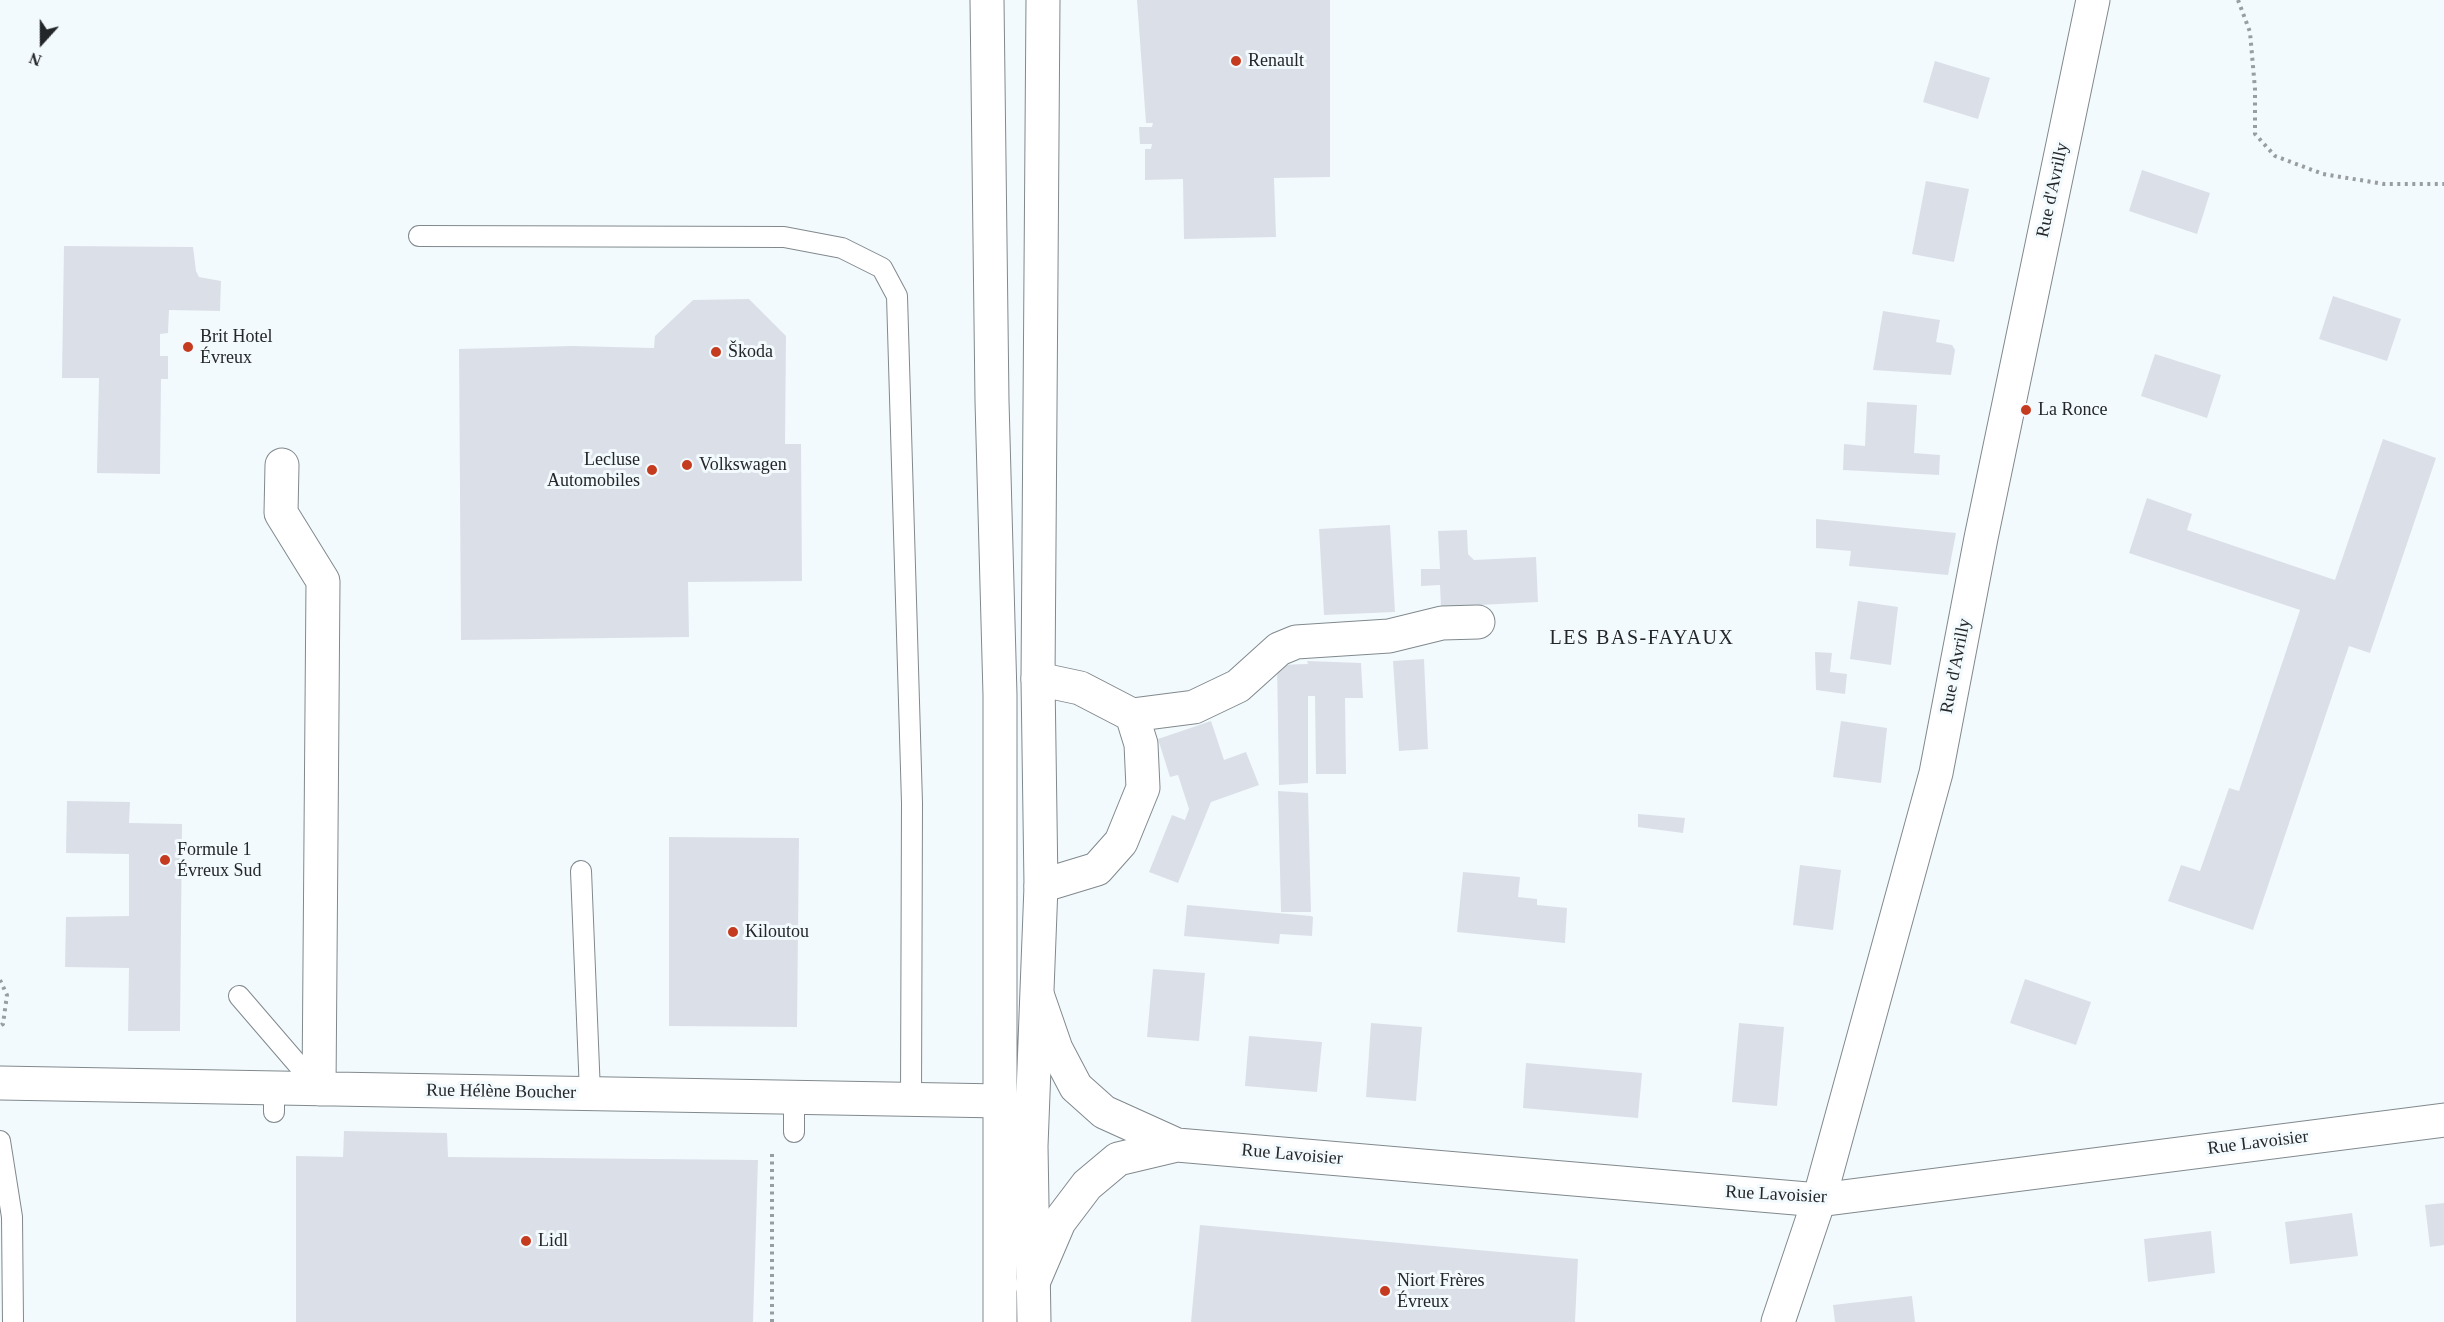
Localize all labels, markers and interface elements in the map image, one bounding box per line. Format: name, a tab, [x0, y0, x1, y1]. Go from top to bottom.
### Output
north arrow	[12, 12, 72, 72]
text: N	[27, 49, 44, 69]
place label: Renault	[1248, 50, 1304, 72]
marker: Renault	[1229, 54, 1243, 68]
street label: Rue d'Avrilly	[2032, 141, 2074, 239]
place label: Brit Hotel Évreux	[200, 326, 272, 368]
marker: Brit Hotel Évreux	[181, 340, 195, 354]
place label: Škoda	[728, 341, 773, 363]
marker: Škoda	[709, 345, 723, 359]
place label: La Ronce	[2038, 399, 2107, 421]
marker: La Ronce	[2019, 403, 2033, 417]
place label: Lecluse Automobiles	[547, 449, 640, 492]
place label: Volkswagen	[699, 454, 787, 476]
marker: Volkswagen	[680, 458, 694, 472]
marker: Lecluse Automobiles	[645, 463, 659, 477]
street label: Rue d'Avrilly	[1936, 617, 1976, 715]
district label: LES BAS-FAYAUX	[1550, 627, 1734, 651]
place label: Formule 1 Évreux Sud	[177, 839, 261, 882]
marker: Formule 1 Évreux Sud	[158, 853, 172, 867]
place label: Kiloutou	[745, 921, 809, 943]
marker: Kiloutou	[726, 925, 740, 939]
street label: Rue Hélène Boucher	[426, 1080, 576, 1104]
street label: Rue Lavoisier	[2206, 1126, 2310, 1160]
street label: Rue Lavoisier	[1241, 1140, 1343, 1170]
street label: Rue Lavoisier	[1725, 1182, 1827, 1208]
place label: Lidl	[538, 1230, 568, 1252]
marker: Lidl	[519, 1234, 533, 1248]
place label: Niort Frères Évreux	[1397, 1270, 1484, 1312]
marker: Niort Frères Évreux	[1378, 1284, 1392, 1298]

